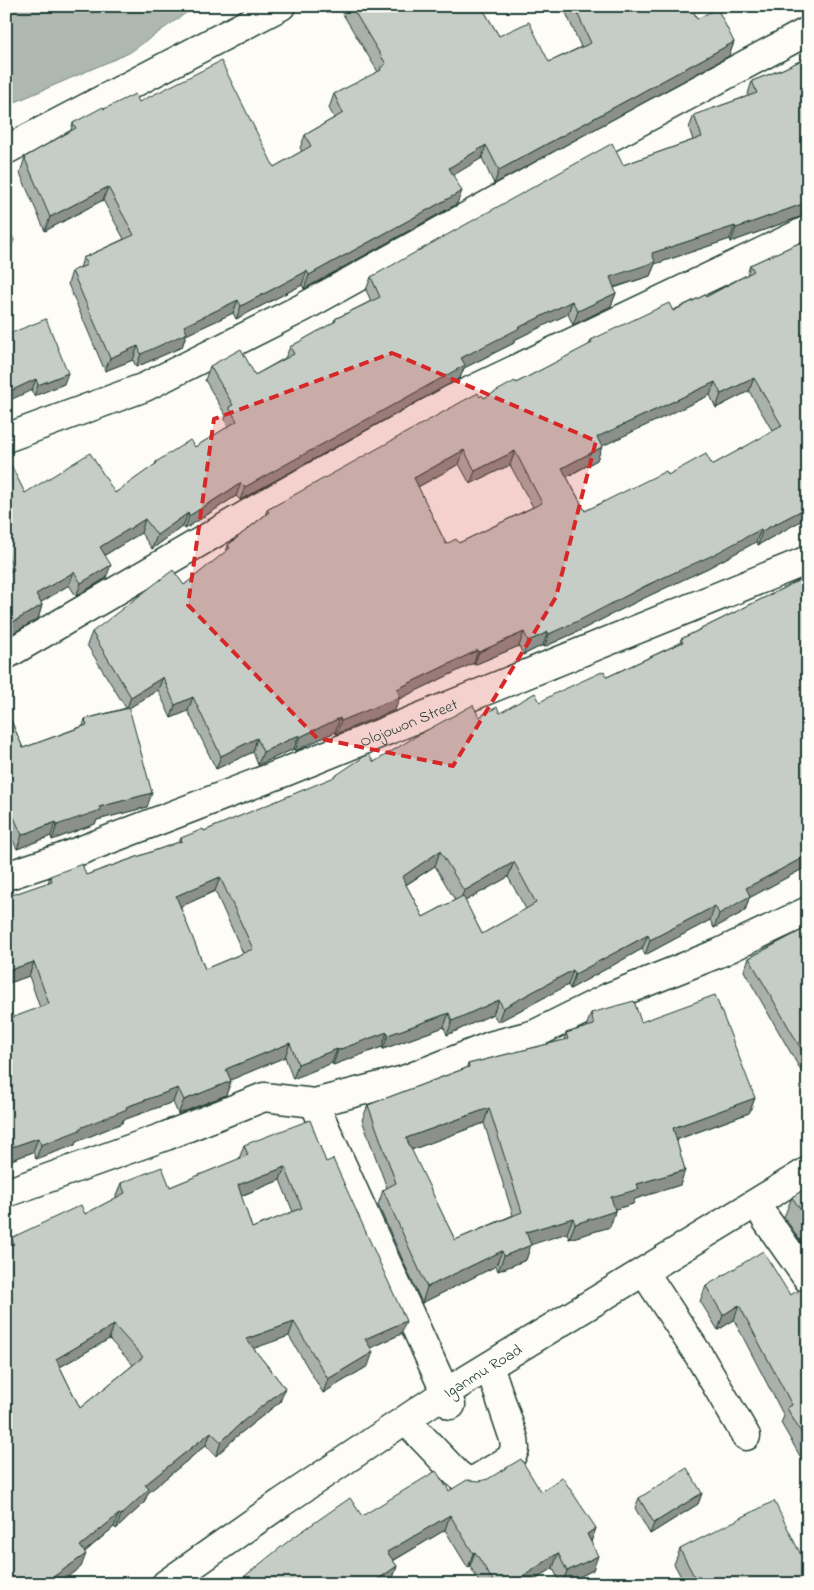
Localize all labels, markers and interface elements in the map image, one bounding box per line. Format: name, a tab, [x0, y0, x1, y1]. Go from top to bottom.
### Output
street label: Olojowon Street	[357, 693, 462, 754]
street label: Iganmu Road	[440, 1339, 527, 1405]

